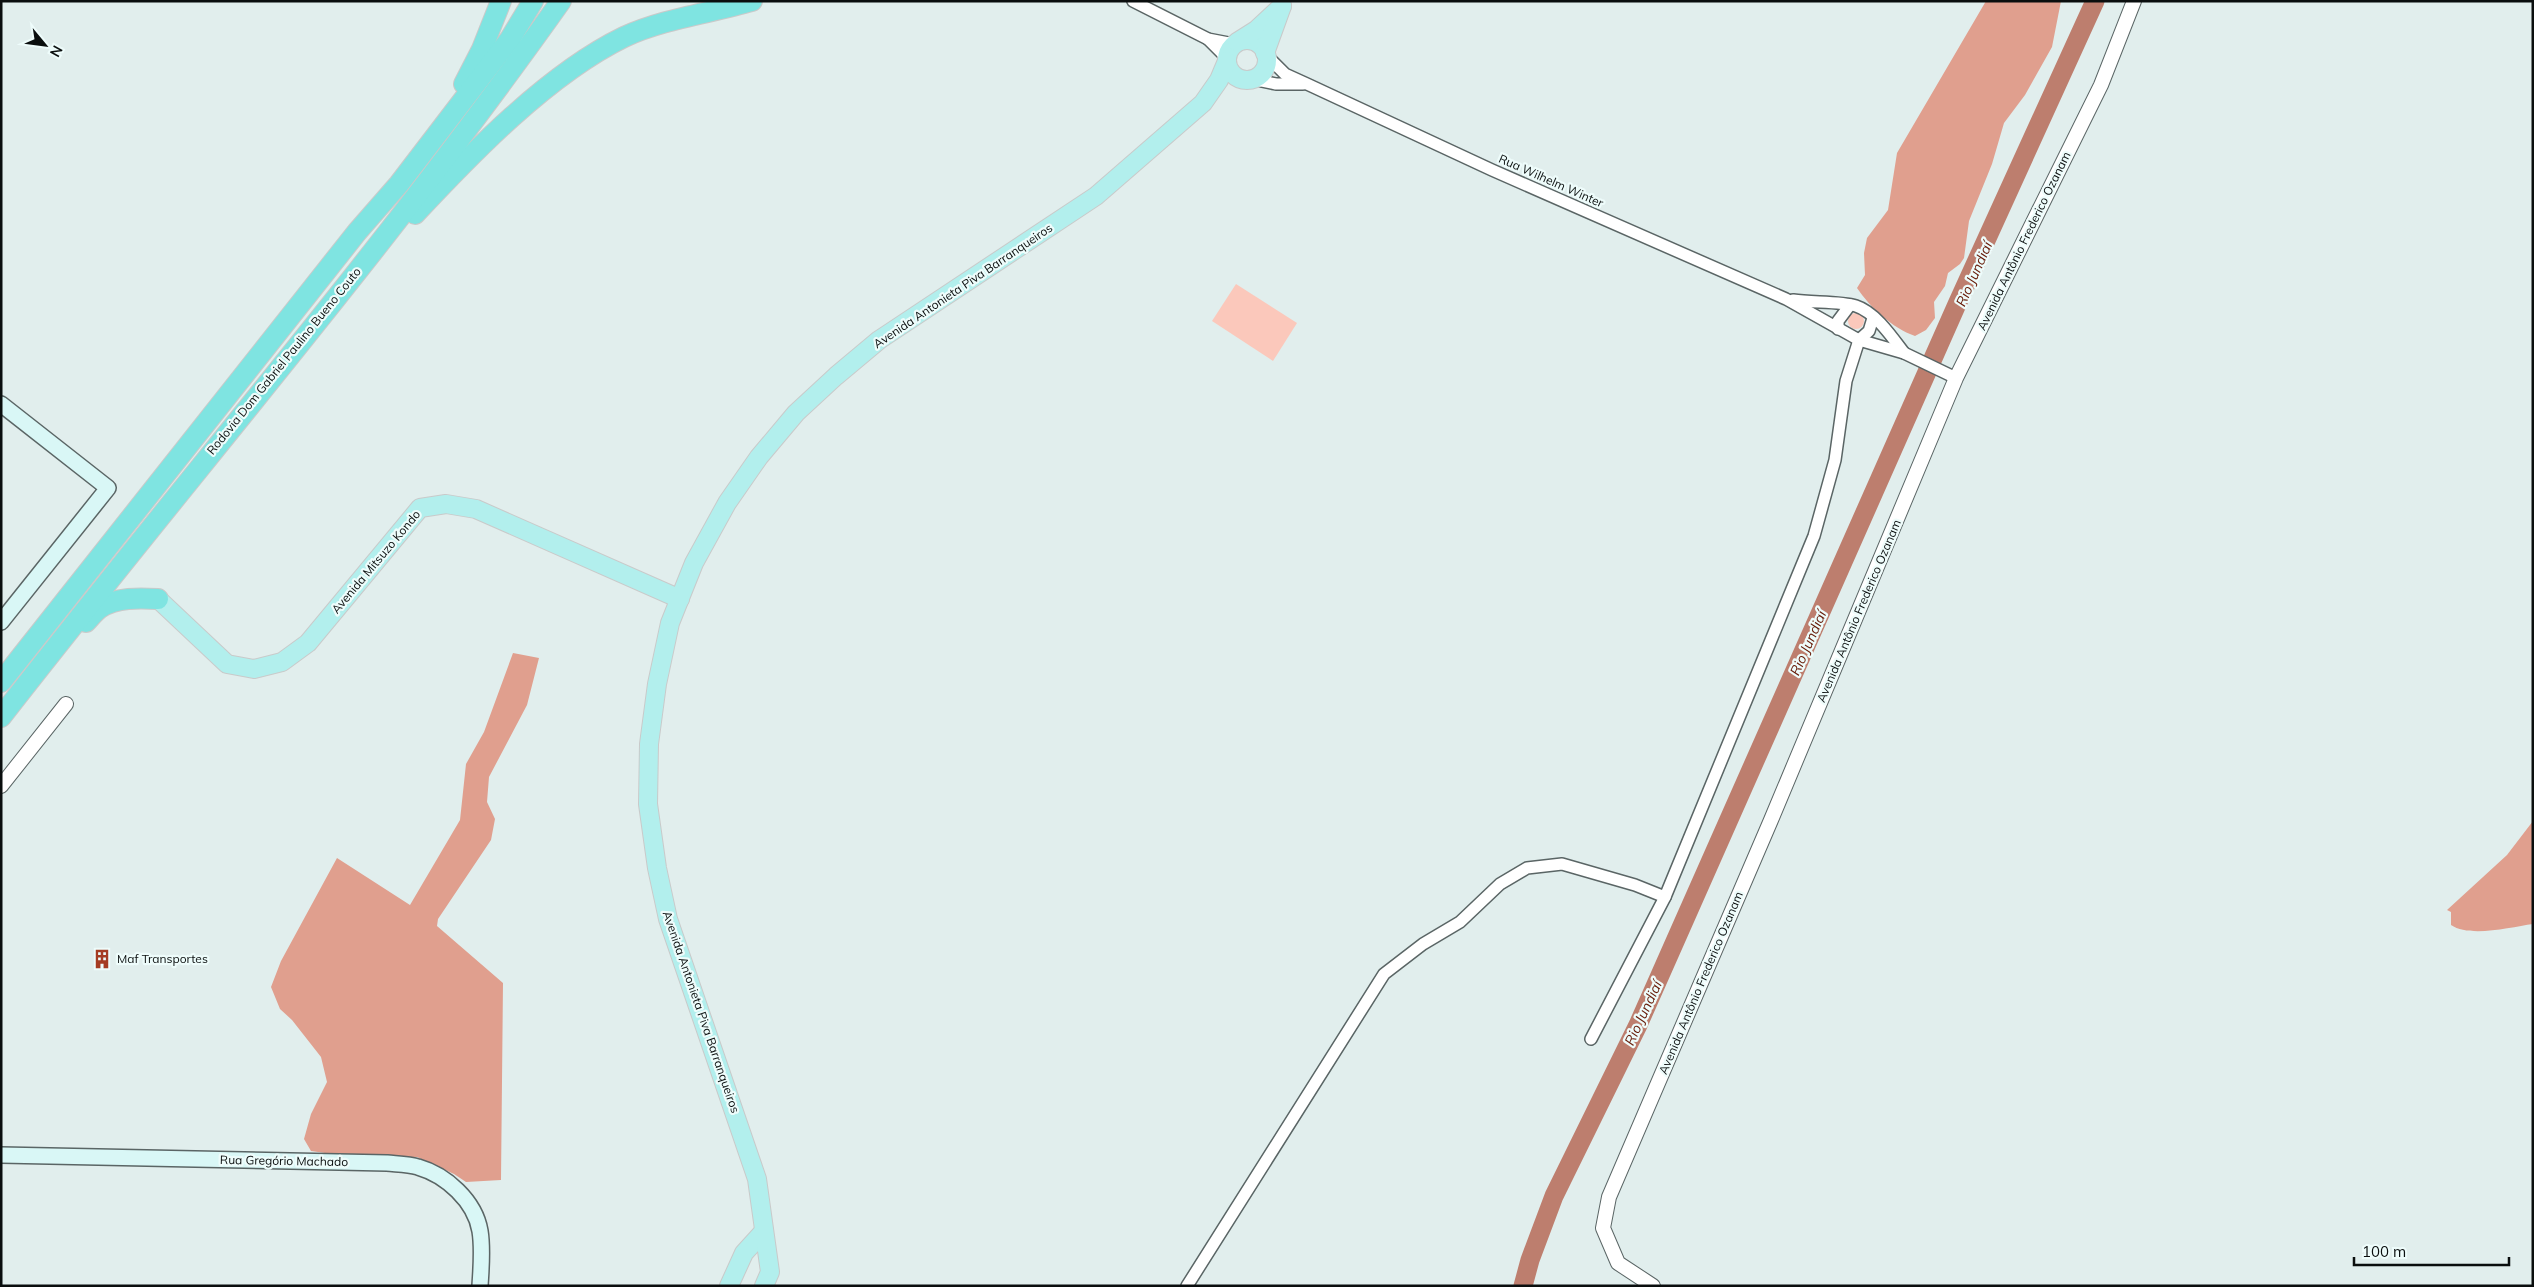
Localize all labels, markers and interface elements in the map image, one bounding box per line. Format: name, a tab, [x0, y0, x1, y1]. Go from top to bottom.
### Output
north arrow	[20, 20, 70, 70]
text: N	[46, 42, 67, 60]
street label: Avenida Antônio Frederico Ozanam	[1974, 149, 2073, 333]
street label: Rua Wilhelm Winter	[1497, 151, 1606, 211]
street label: Avenida Antonieta Piva Barranqueiros	[870, 220, 1055, 351]
water label: Rio Jundiaí	[1952, 236, 1997, 309]
street label: Rodovia Dom Gabriel Paulino Bueno Couto	[203, 264, 364, 457]
street label: Avenida Mitsuzo Kondo	[328, 507, 423, 616]
street label: Avenida Antônio Frederico Ozanam	[1813, 517, 1904, 704]
water label: Rio Jundiaí	[1786, 605, 1831, 678]
street label: Avenida Antônio Frederico Ozanam	[1655, 889, 1746, 1076]
street label: Avenida Antonieta Piva Barranqueiros	[660, 909, 743, 1115]
building icon: Maf Transportes	[91, 948, 113, 970]
place label: Maf Transportes	[117, 951, 208, 966]
water label: Rio Jundiaí	[1620, 976, 1667, 1048]
street label: Rua Gregório Machado	[220, 1152, 348, 1169]
scale bar	[2354, 1234, 2509, 1266]
text: 100 m	[2362, 1242, 2406, 1261]

